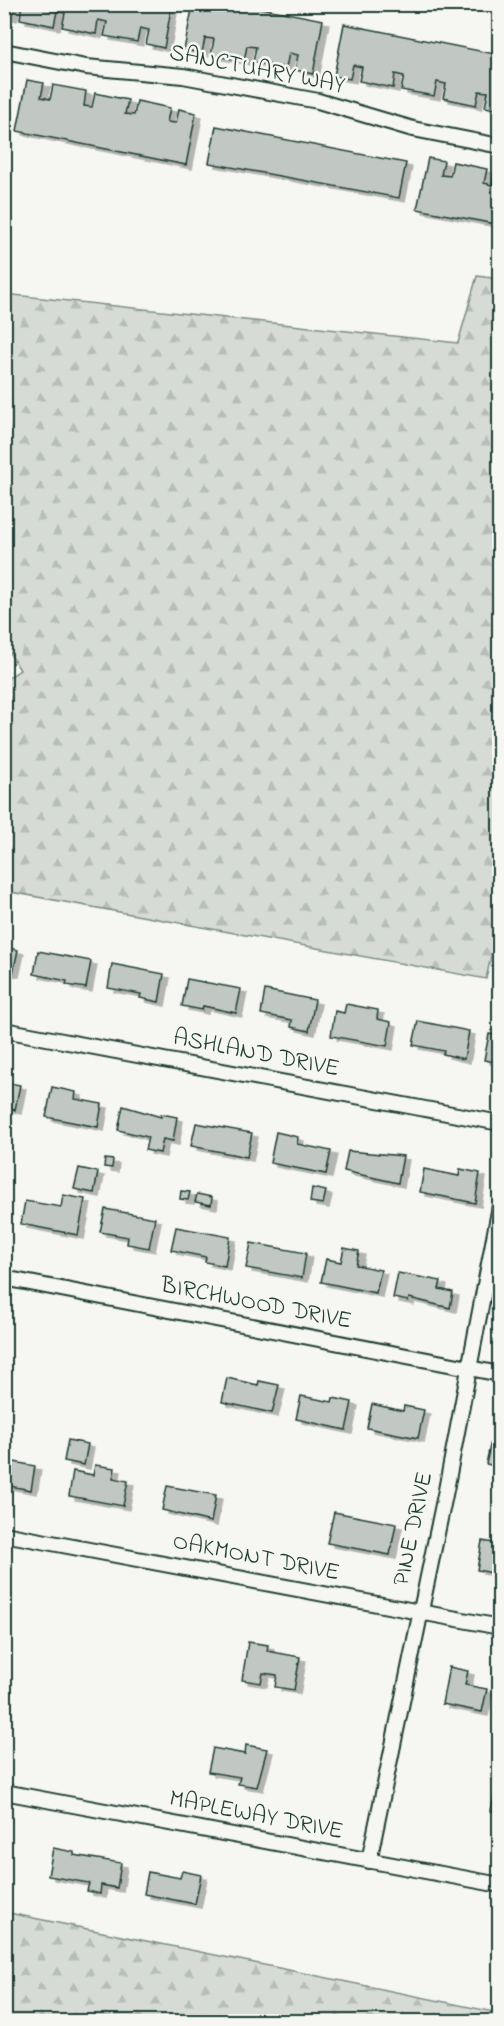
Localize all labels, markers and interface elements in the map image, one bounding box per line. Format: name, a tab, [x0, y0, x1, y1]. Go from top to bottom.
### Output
street label: SANCTUARY WAY	[166, 36, 348, 104]
street label: ASHLAND DRIVE	[170, 1021, 342, 1087]
street label: BIRCHWOOD DRIVE	[157, 1268, 354, 1340]
street label: PINE DRIVE	[385, 1469, 443, 1589]
street label: OAKMONT DRIVE	[170, 1525, 342, 1591]
street label: MAPLEWAY DRIVE	[166, 1782, 346, 1850]

